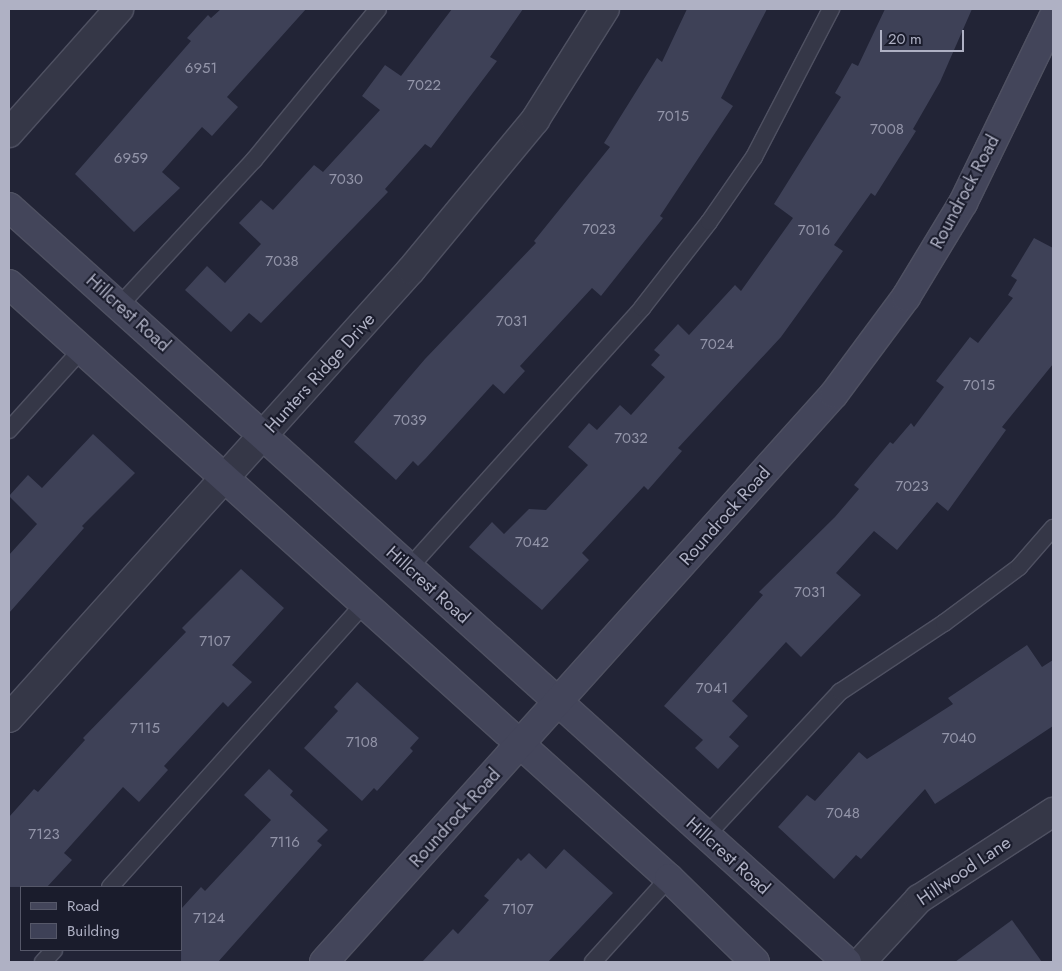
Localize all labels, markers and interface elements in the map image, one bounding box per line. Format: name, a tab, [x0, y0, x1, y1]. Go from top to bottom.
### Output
scale bar	[882, 20, 966, 52]
text: 20 m	[888, 28, 922, 50]
house number: 6951	[185, 60, 217, 78]
house number: 7022	[407, 77, 441, 95]
house number: 7015	[657, 108, 689, 126]
house number: 7008	[870, 121, 904, 139]
street label: Roundrock Road	[926, 132, 1004, 252]
house number: 6959	[114, 150, 148, 168]
house number: 7030	[329, 171, 363, 189]
house number: 7023	[582, 221, 616, 239]
house number: 7016	[798, 222, 830, 240]
house number: 7038	[265, 253, 299, 271]
street label: Hillcrest Road	[82, 270, 174, 356]
street label: Hunters Ridge Drive	[260, 308, 380, 438]
house number: 7031	[496, 313, 528, 331]
house number: 7024	[700, 336, 734, 354]
house number: 7015	[963, 377, 995, 395]
house number: 7039	[393, 412, 427, 430]
house number: 7032	[614, 430, 648, 448]
street label: Roundrock Road	[675, 462, 775, 570]
house number: 7023	[895, 478, 929, 496]
house number: 7042	[515, 534, 549, 552]
street label: Hillcrest Road	[382, 542, 474, 628]
house number: 7031	[794, 584, 826, 602]
house number: 7107	[199, 633, 231, 651]
house number: 7041	[696, 680, 728, 698]
house number: 7115	[130, 720, 160, 738]
house number: 7040	[942, 730, 976, 748]
house number: 7108	[346, 734, 378, 752]
street label: Roundrock Road	[405, 764, 505, 872]
house number: 7048	[826, 805, 860, 823]
street label: Hillcrest Road	[682, 813, 774, 899]
house number: 7123	[28, 826, 60, 844]
street label: Hillwood Lane	[913, 832, 1015, 910]
house number: 7116	[270, 834, 300, 852]
legend	[20, 886, 182, 951]
text: Road	[67, 895, 99, 917]
house number: 7107	[502, 901, 534, 919]
house number: 7124	[193, 910, 225, 928]
text: Building	[67, 920, 119, 942]

